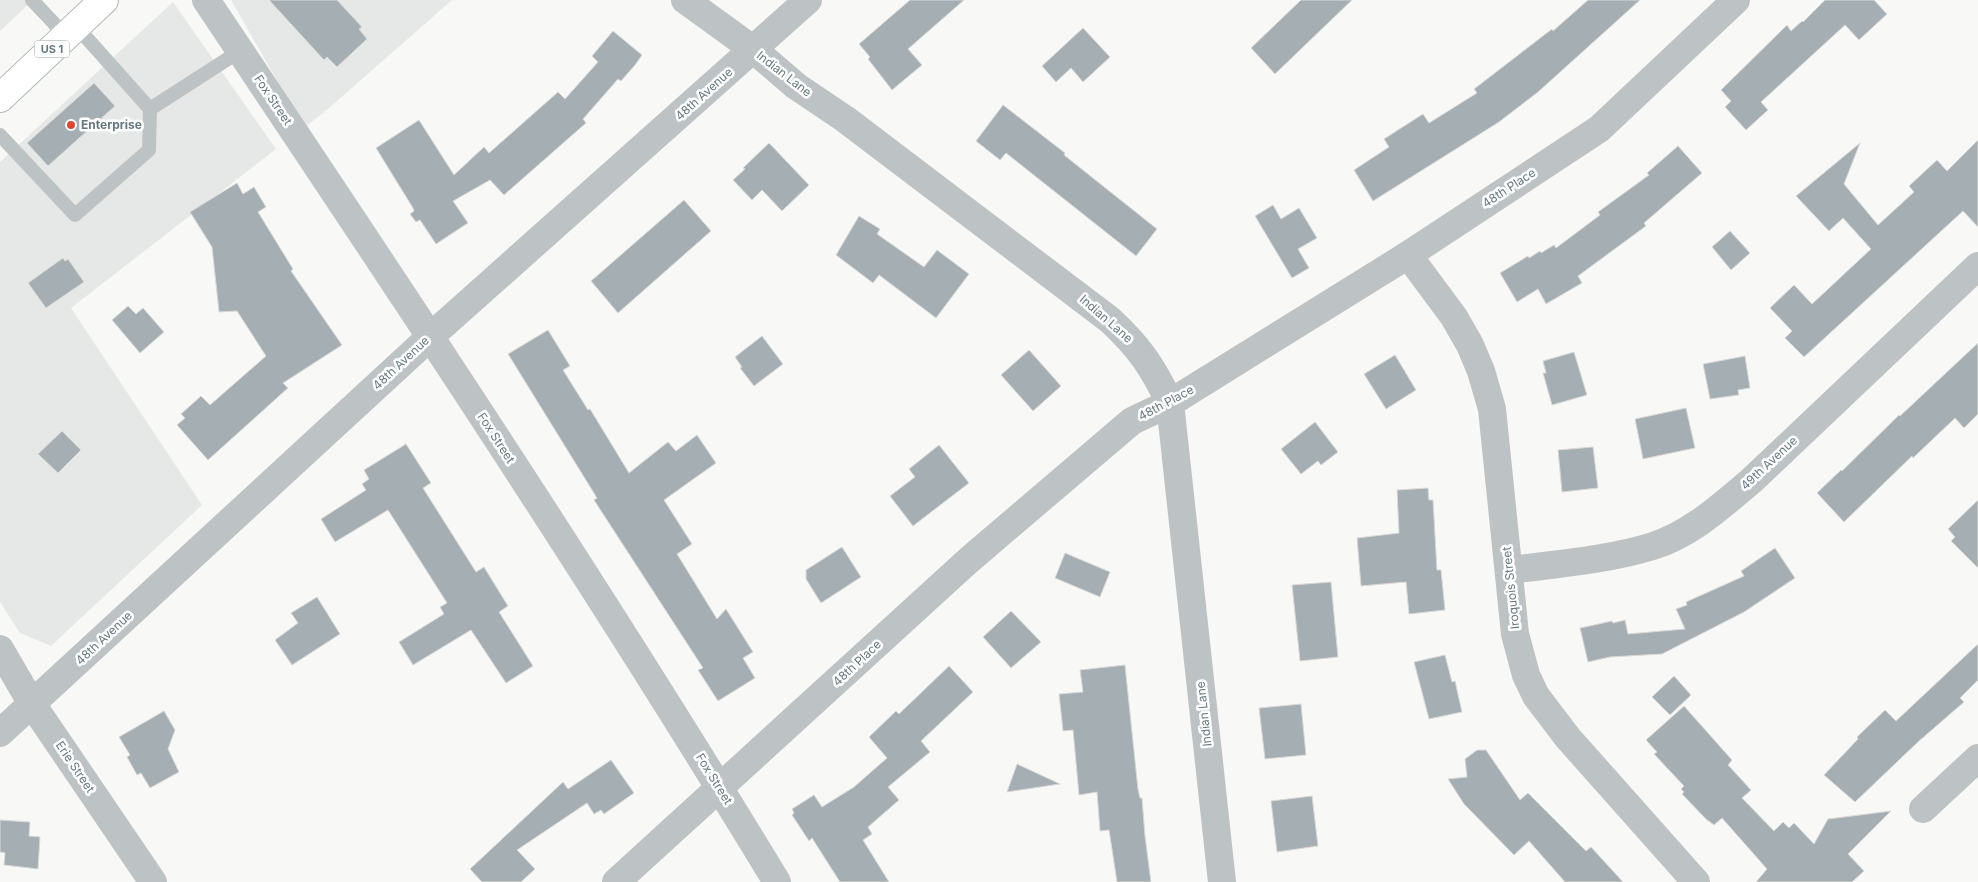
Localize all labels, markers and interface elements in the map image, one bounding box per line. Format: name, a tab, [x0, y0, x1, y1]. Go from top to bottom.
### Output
road number: US 1	[34, 41, 70, 58]
street label: Indian Lane	[754, 48, 815, 100]
street label: 48th Avenue	[672, 64, 735, 123]
street label: Fox Street	[251, 72, 296, 128]
place label: Enterprise	[81, 117, 142, 132]
marker: Enterprise	[65, 119, 77, 131]
street label: 48th Place	[1479, 165, 1538, 210]
street label: Indian Lane	[1077, 292, 1136, 346]
street label: 48th Avenue	[369, 333, 432, 393]
street label: 48th Place	[1135, 382, 1196, 423]
street label: Fox Street	[475, 410, 518, 466]
street label: 49th Avenue	[1737, 433, 1800, 493]
street label: Iroquois Street	[1499, 546, 1522, 630]
street label: 48th Avenue	[72, 608, 135, 668]
street label: 48th Place	[829, 636, 884, 689]
street label: Indian Lane	[1193, 681, 1214, 747]
street label: Erie Street	[53, 738, 98, 795]
street label: Fox Street	[693, 750, 736, 807]

